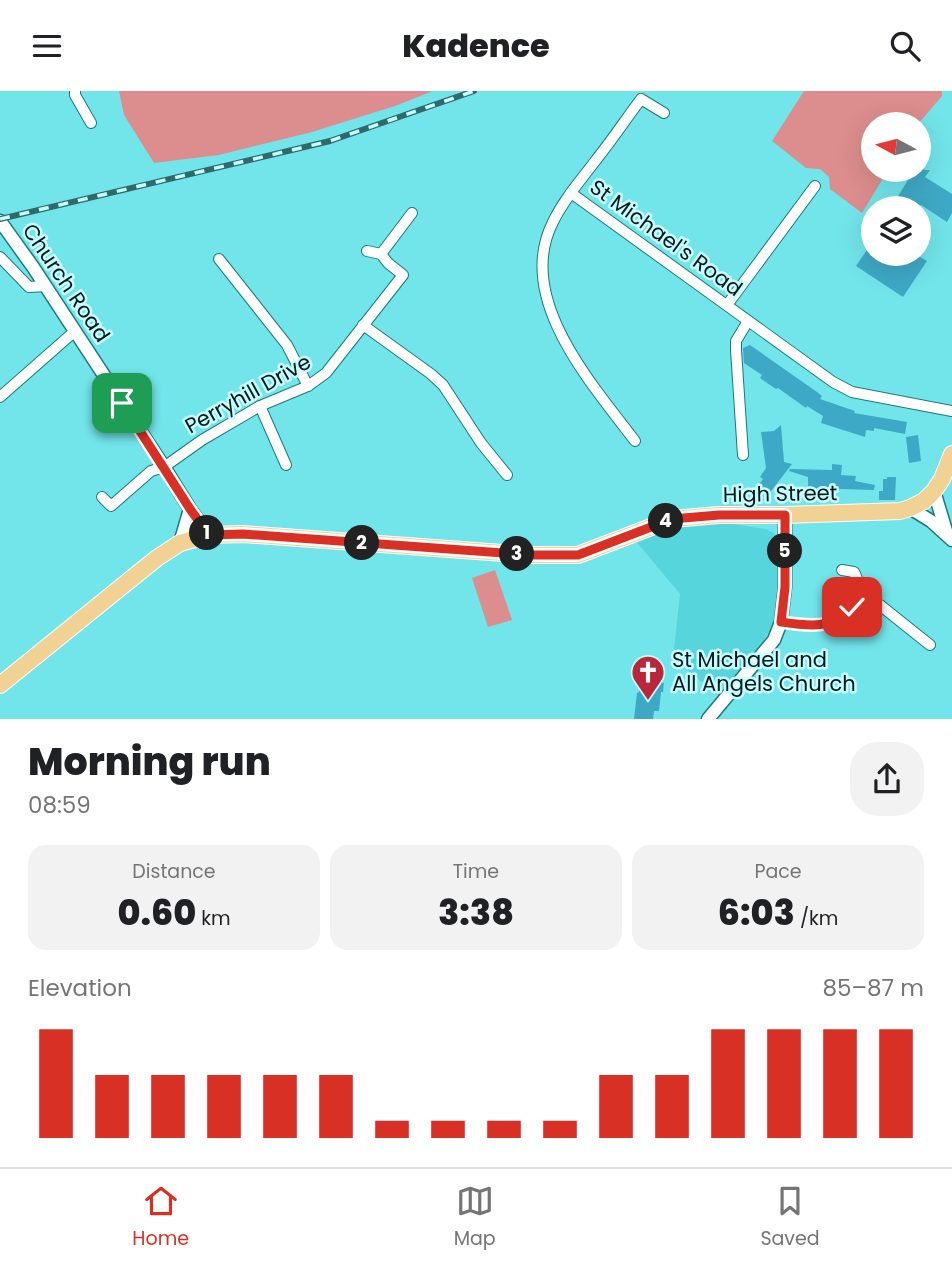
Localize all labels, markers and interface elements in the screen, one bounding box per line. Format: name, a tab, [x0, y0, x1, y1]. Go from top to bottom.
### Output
text: Kadence	[402, 23, 550, 68]
icon: menu	[28, 27, 66, 65]
icon: search	[886, 27, 924, 65]
north arrow	[861, 112, 931, 182]
map controls	[861, 112, 931, 266]
street label: St Michael's Road	[584, 172, 748, 303]
button: layers	[861, 196, 931, 266]
street label: Church Road	[16, 218, 117, 348]
street label: Perryhill Drive	[180, 347, 316, 440]
pin	[92, 373, 152, 433]
icon: arrive	[103, 384, 141, 422]
street label: High Street	[723, 478, 837, 509]
pin: 4	[648, 503, 684, 539]
text: 4	[659, 507, 672, 534]
pin: 1	[190, 515, 224, 551]
text: 1	[203, 519, 210, 546]
pin: 2	[344, 525, 380, 561]
text: 2	[356, 529, 367, 556]
pin: 5	[768, 533, 802, 568]
pin: 3	[500, 537, 534, 571]
text: 5	[778, 537, 791, 564]
text: 3	[511, 540, 522, 567]
pin	[822, 577, 882, 637]
icon: check	[833, 588, 871, 626]
place label: St Michael and All Angels Church	[672, 645, 856, 698]
church icon: St Michael and All Angels Church	[629, 653, 667, 702]
text: Morning run	[28, 735, 271, 788]
button: share	[850, 742, 924, 816]
text: 08:59	[28, 789, 91, 821]
text: Distance	[132, 858, 216, 885]
text: Time	[453, 858, 499, 885]
text: Pace	[754, 858, 802, 885]
text: 0.60	[117, 888, 196, 937]
text: 3:38	[438, 888, 514, 937]
text: 6:03	[718, 888, 795, 937]
text: km	[196, 905, 231, 932]
text: /km	[795, 905, 838, 932]
text: Elevation	[28, 972, 132, 1004]
text: 85–87 m	[823, 972, 924, 1004]
tab: Home	[132, 1182, 189, 1253]
tab: Map	[454, 1182, 496, 1253]
tab: Saved	[760, 1182, 820, 1253]

